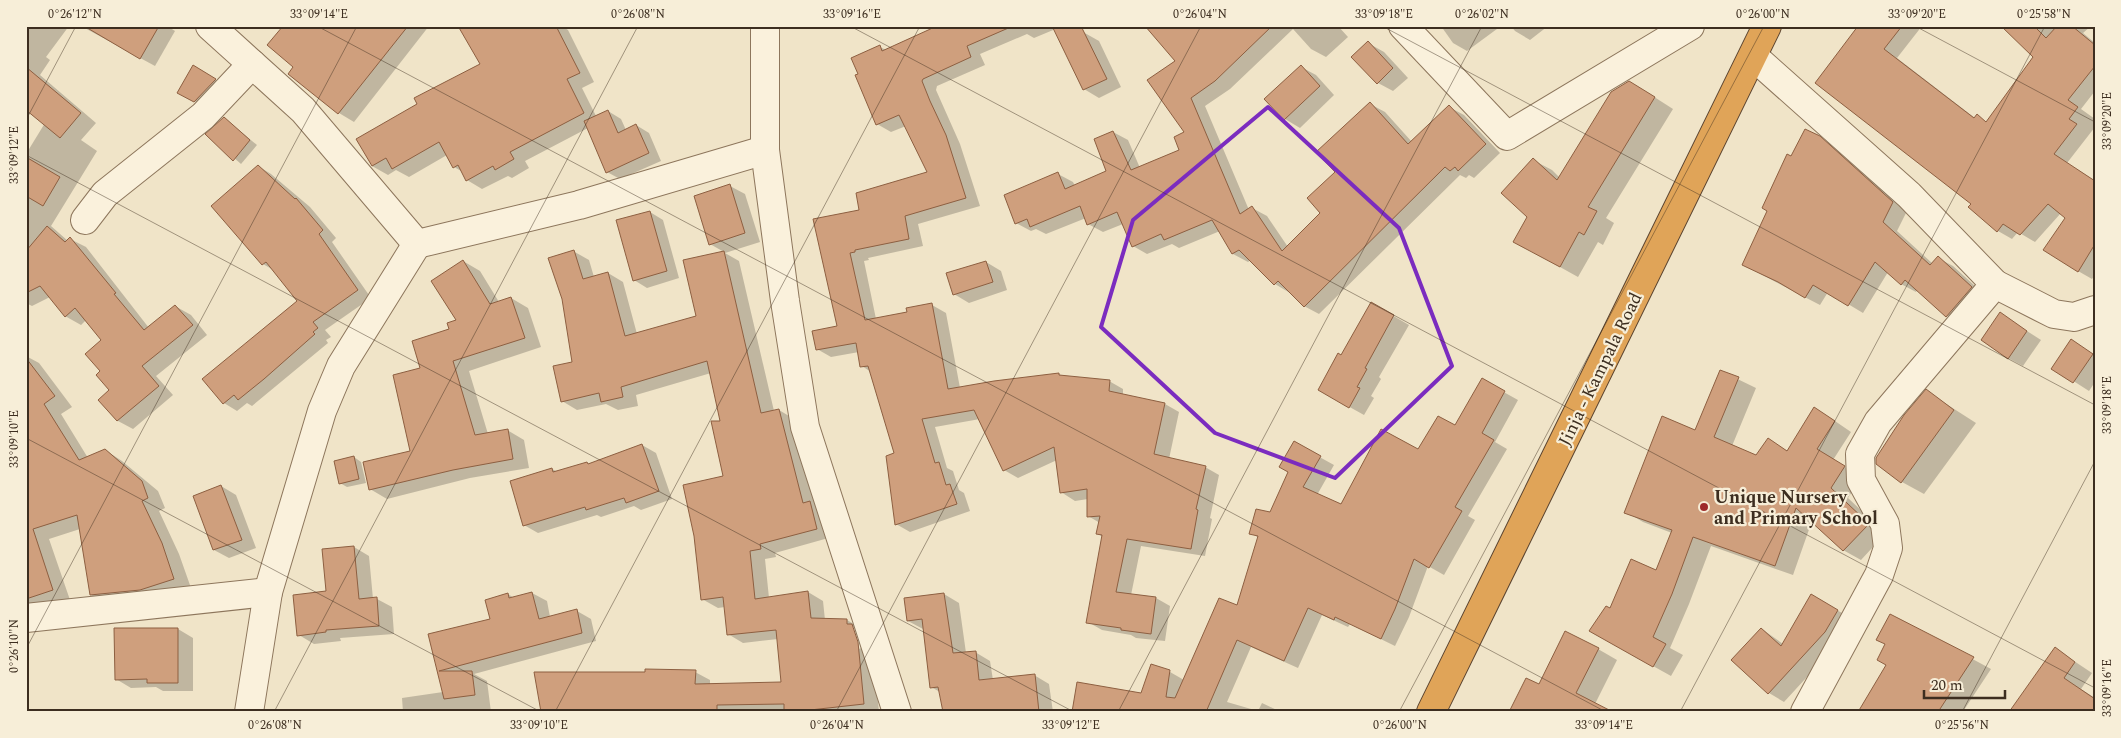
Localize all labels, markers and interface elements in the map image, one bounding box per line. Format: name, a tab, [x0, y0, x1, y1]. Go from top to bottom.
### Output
text: 0°26'12"N	[48, 5, 102, 24]
text: 33°09'14"E	[290, 5, 348, 24]
text: 0°26'08"N	[611, 5, 665, 24]
text: 33°09'16"E	[823, 5, 881, 24]
text: 0°26'04"N	[1173, 5, 1227, 24]
text: 33°09'18"E	[1355, 5, 1413, 24]
text: 0°26'02"N	[1455, 5, 1509, 24]
text: 0°26'00"N	[1736, 5, 1790, 24]
text: 33°09'20"E	[1888, 5, 1946, 24]
text: 0°25'58"N	[2017, 5, 2071, 24]
text: 33°09'20"E	[2098, 92, 2117, 150]
text: 33°09'12"E	[5, 126, 24, 184]
street label: Jinja - Kampala Road	[1551, 288, 1649, 451]
text: 33°09'18"E	[2098, 376, 2117, 434]
text: 33°09'10"E	[5, 410, 24, 468]
place label: Unique Nursery and Primary School	[1714, 484, 1878, 532]
marker: Unique Nursery and Primary School	[1698, 501, 1710, 513]
text: 0°26'10"N	[5, 619, 24, 673]
text: 33°09'16"E	[2098, 659, 2117, 717]
scale bar	[1924, 668, 2005, 700]
text: 20 m	[1931, 674, 1963, 697]
text: 0°26'08"N	[248, 716, 302, 735]
text: 33°09'10"E	[510, 716, 568, 735]
text: 0°26'04"N	[810, 716, 864, 735]
text: 33°09'12"E	[1042, 716, 1100, 735]
text: 0°26'00"N	[1373, 716, 1427, 735]
text: 33°09'14"E	[1575, 716, 1633, 735]
text: 0°25'56"N	[1935, 716, 1989, 735]

